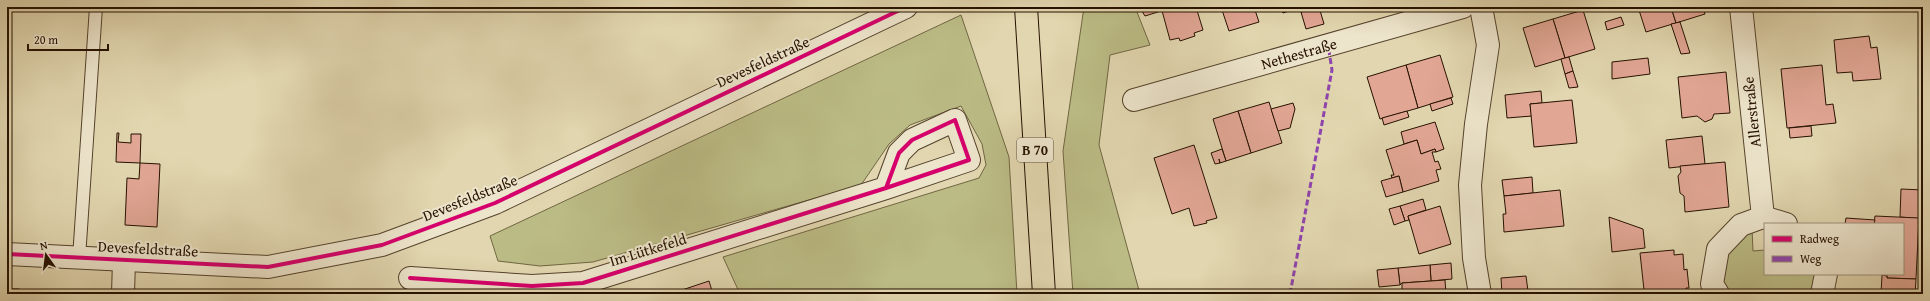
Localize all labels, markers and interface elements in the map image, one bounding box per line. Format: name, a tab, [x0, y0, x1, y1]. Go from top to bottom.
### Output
scale bar	[28, 26, 108, 52]
text: 20 m	[34, 31, 58, 48]
street label: Devesfeldstraße	[713, 31, 813, 92]
street label: Nethestraße	[1259, 33, 1339, 74]
street label: Allerstraße	[1737, 76, 1766, 148]
road number: B 70	[1017, 138, 1053, 162]
street label: Devesfeldstraße	[419, 169, 520, 226]
legend	[1764, 223, 1904, 275]
street label: Im Lütkefeld	[607, 228, 689, 271]
text: Radweg	[1800, 230, 1839, 247]
north arrow	[26, 235, 66, 275]
street label: Devesfeldstraße	[97, 235, 199, 262]
text: N	[38, 236, 50, 254]
text: Weg	[1800, 250, 1821, 267]

